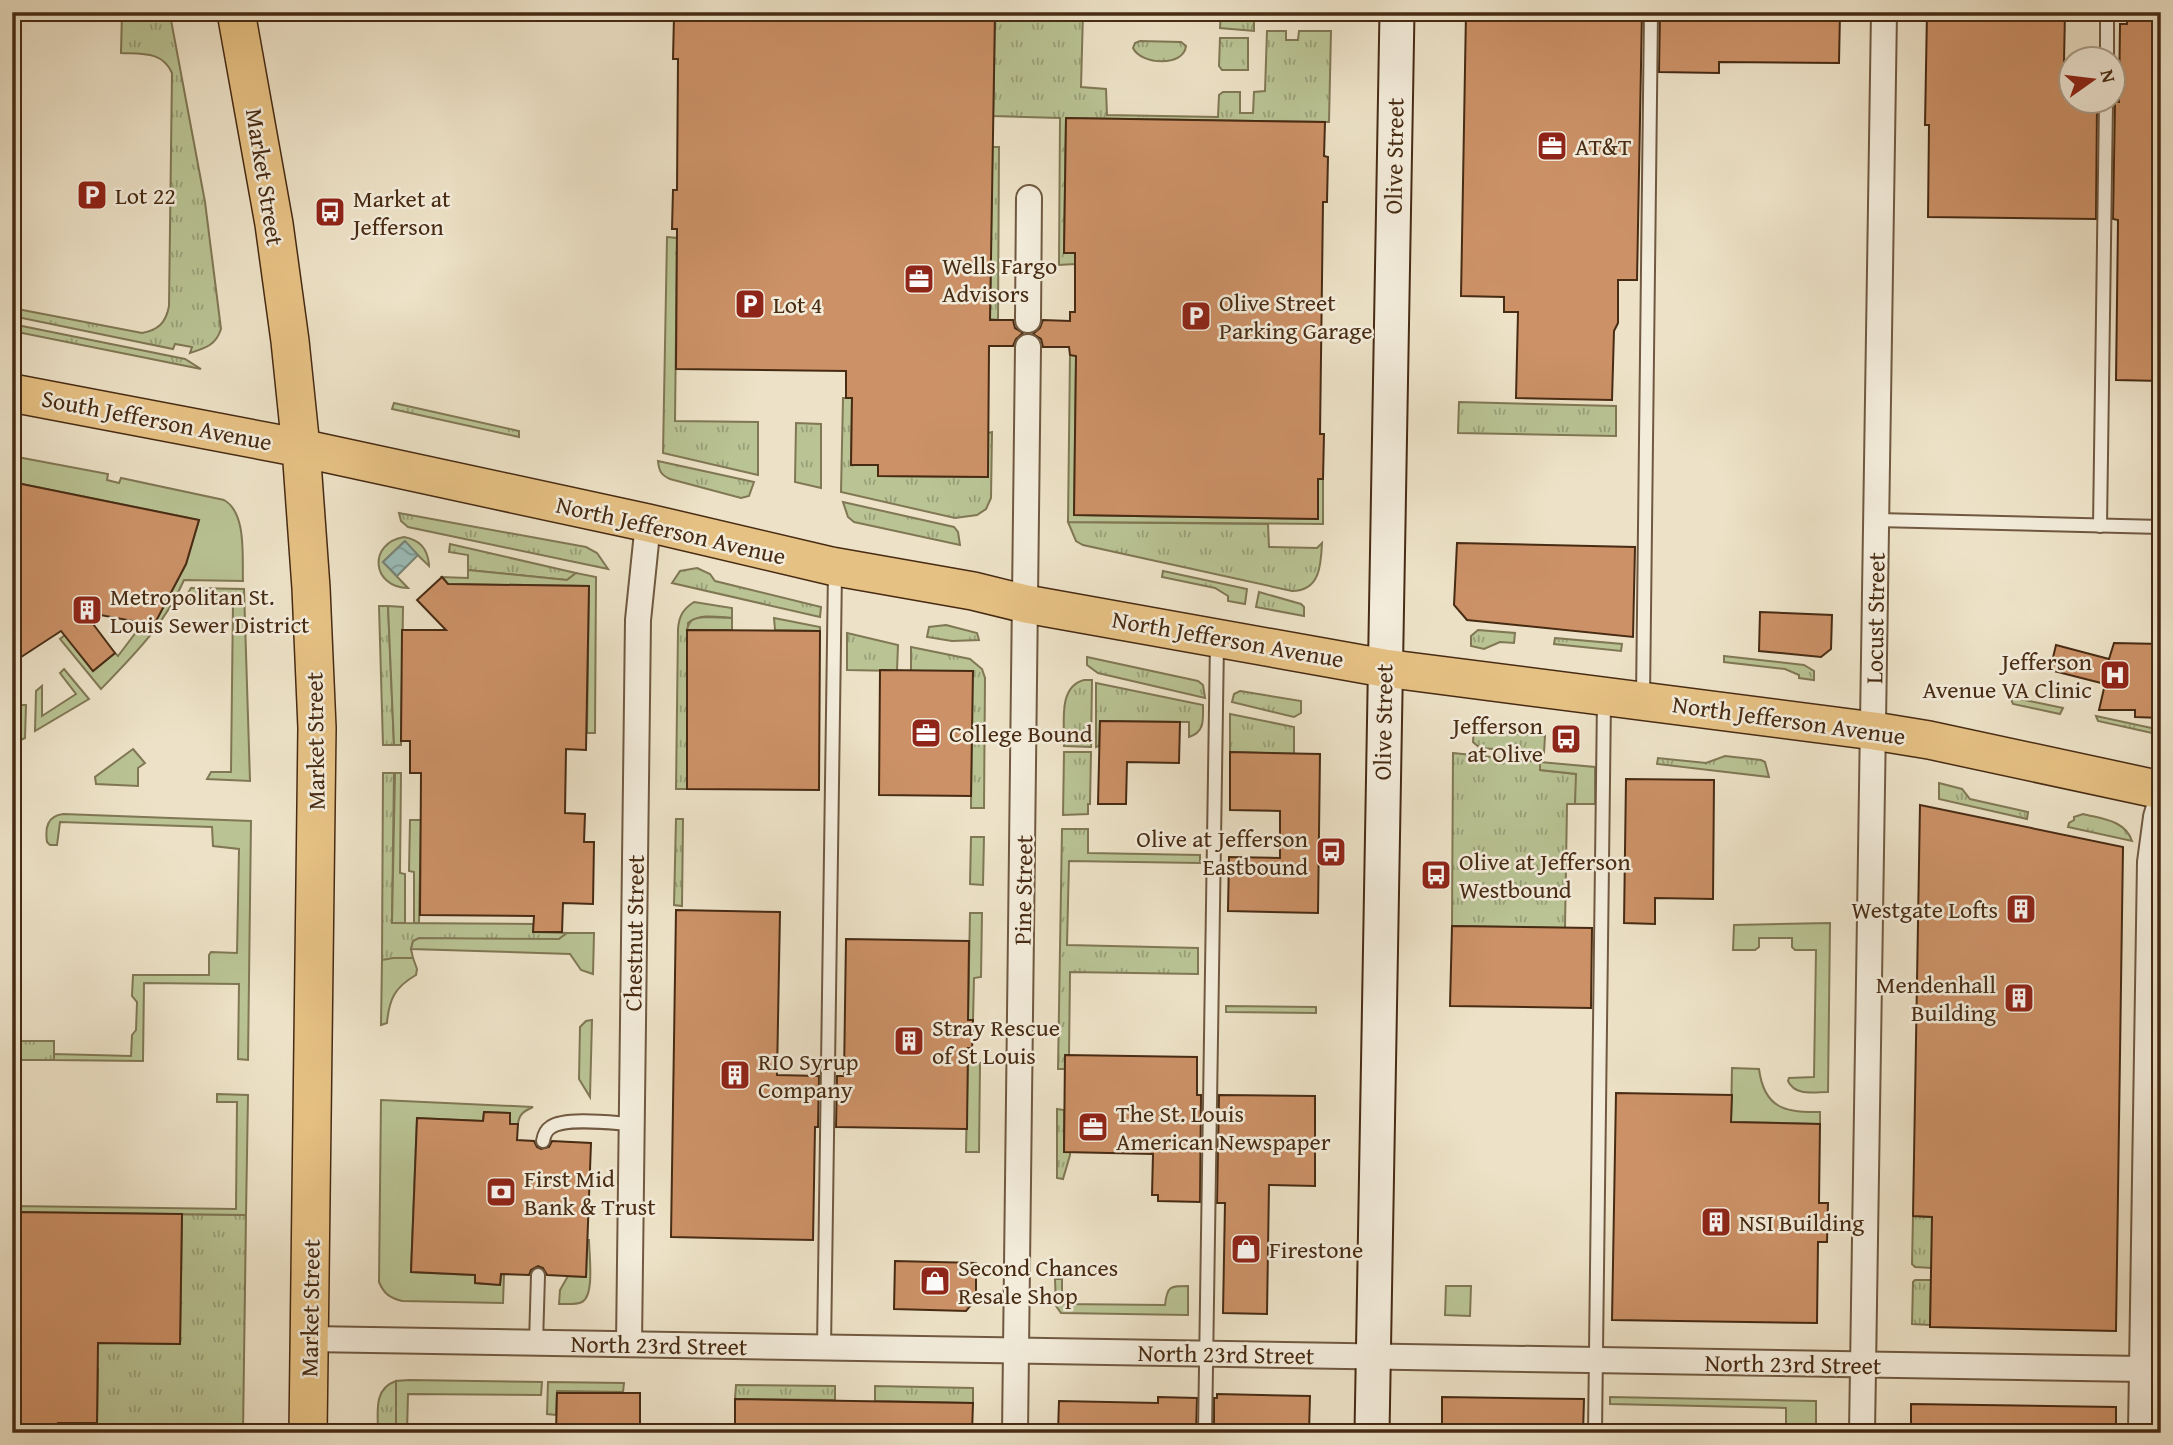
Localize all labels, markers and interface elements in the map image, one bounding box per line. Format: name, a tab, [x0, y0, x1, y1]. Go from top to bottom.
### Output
north arrow	[2058, 46, 2128, 116]
text: N	[2093, 66, 2124, 86]
street label: Olive Street	[1375, 97, 1413, 215]
street label: Market Street	[237, 106, 293, 249]
office icon: AT&T	[1535, 129, 1569, 163]
place label: AT&T	[1575, 129, 1632, 164]
parking icon: Lot 22	[75, 178, 109, 212]
place label: Lot 22	[115, 178, 176, 213]
place label: Market at Jefferson	[350, 181, 451, 244]
bus stop icon: Market at Jefferson	[313, 195, 347, 229]
place label: Wells Fargo Advisors	[942, 248, 1057, 311]
office icon: Wells Fargo Advisors	[902, 262, 936, 296]
place label: Olive Street Parking Garage	[1219, 285, 1372, 348]
parking icon: Lot 4	[733, 287, 767, 321]
place label: Lot 4	[773, 287, 822, 322]
parking icon: Olive Street Parking Garage	[1179, 299, 1213, 333]
street label: South Jefferson Avenue	[39, 381, 275, 459]
street label: North Jefferson Avenue	[553, 487, 789, 573]
street label: Locust Street	[1856, 551, 1894, 684]
place label: Metropolitan St. Louis Sewer District	[110, 579, 310, 642]
building icon: Metropolitan St. Louis Sewer District	[70, 593, 104, 627]
street label: North Jefferson Avenue	[1109, 601, 1347, 677]
place label: Jefferson Avenue VA Clinic	[1922, 644, 2093, 707]
hospital icon: Jefferson Avenue VA Clinic	[2098, 658, 2132, 692]
street label: Olive Street	[1364, 663, 1402, 781]
street label: Market Street	[296, 671, 334, 810]
street label: North Jefferson Avenue	[1670, 686, 1908, 754]
place label: Jefferson at Olive	[1449, 708, 1544, 771]
office icon: College Bound	[909, 716, 943, 750]
place label: College Bound	[949, 716, 1093, 751]
bus stop icon: Jefferson at Olive	[1549, 722, 1583, 756]
place label: Olive at Jefferson Eastbound	[1136, 821, 1309, 884]
street label: Pine Street	[1005, 834, 1041, 945]
bus stop icon: Olive at Jefferson Eastbound	[1314, 835, 1348, 869]
place label: Olive at Jefferson Westbound	[1459, 844, 1631, 907]
street label: Chestnut Street	[615, 854, 653, 1012]
bus stop icon: Olive at Jefferson Westbound	[1419, 858, 1453, 892]
place label: Westgate Lofts	[1851, 892, 1998, 927]
building icon: Westgate Lofts	[2004, 892, 2038, 926]
place label: Mendenhall Building	[1876, 967, 1996, 1030]
building icon: Mendenhall Building	[2002, 981, 2036, 1015]
place label: Stray Rescue of St Louis	[932, 1010, 1060, 1073]
building icon: Stray Rescue of St Louis	[892, 1024, 926, 1058]
place label: RIO Syrup Company	[758, 1044, 859, 1107]
building icon: RIO Syrup Company	[718, 1058, 752, 1092]
place label: The St. Louis American Newspaper	[1116, 1096, 1331, 1159]
office icon: The St. Louis American Newspaper	[1076, 1110, 1110, 1144]
place label: First Mid Bank & Trust	[524, 1161, 656, 1224]
bank icon: First Mid Bank & Trust	[484, 1175, 518, 1209]
building icon: NSI Building	[1699, 1205, 1733, 1239]
place label: NSI Building	[1739, 1205, 1864, 1240]
shop icon: Firestone	[1229, 1232, 1263, 1266]
place label: Firestone	[1269, 1232, 1363, 1267]
street label: Market Street	[291, 1238, 329, 1377]
place label: Second Chances Resale Shop	[958, 1250, 1118, 1313]
shop icon: Second Chances Resale Shop	[918, 1264, 952, 1298]
street label: North 23rd Street	[570, 1326, 748, 1364]
street label: North 23rd Street	[1137, 1335, 1315, 1373]
street label: North 23rd Street	[1704, 1345, 1882, 1383]

